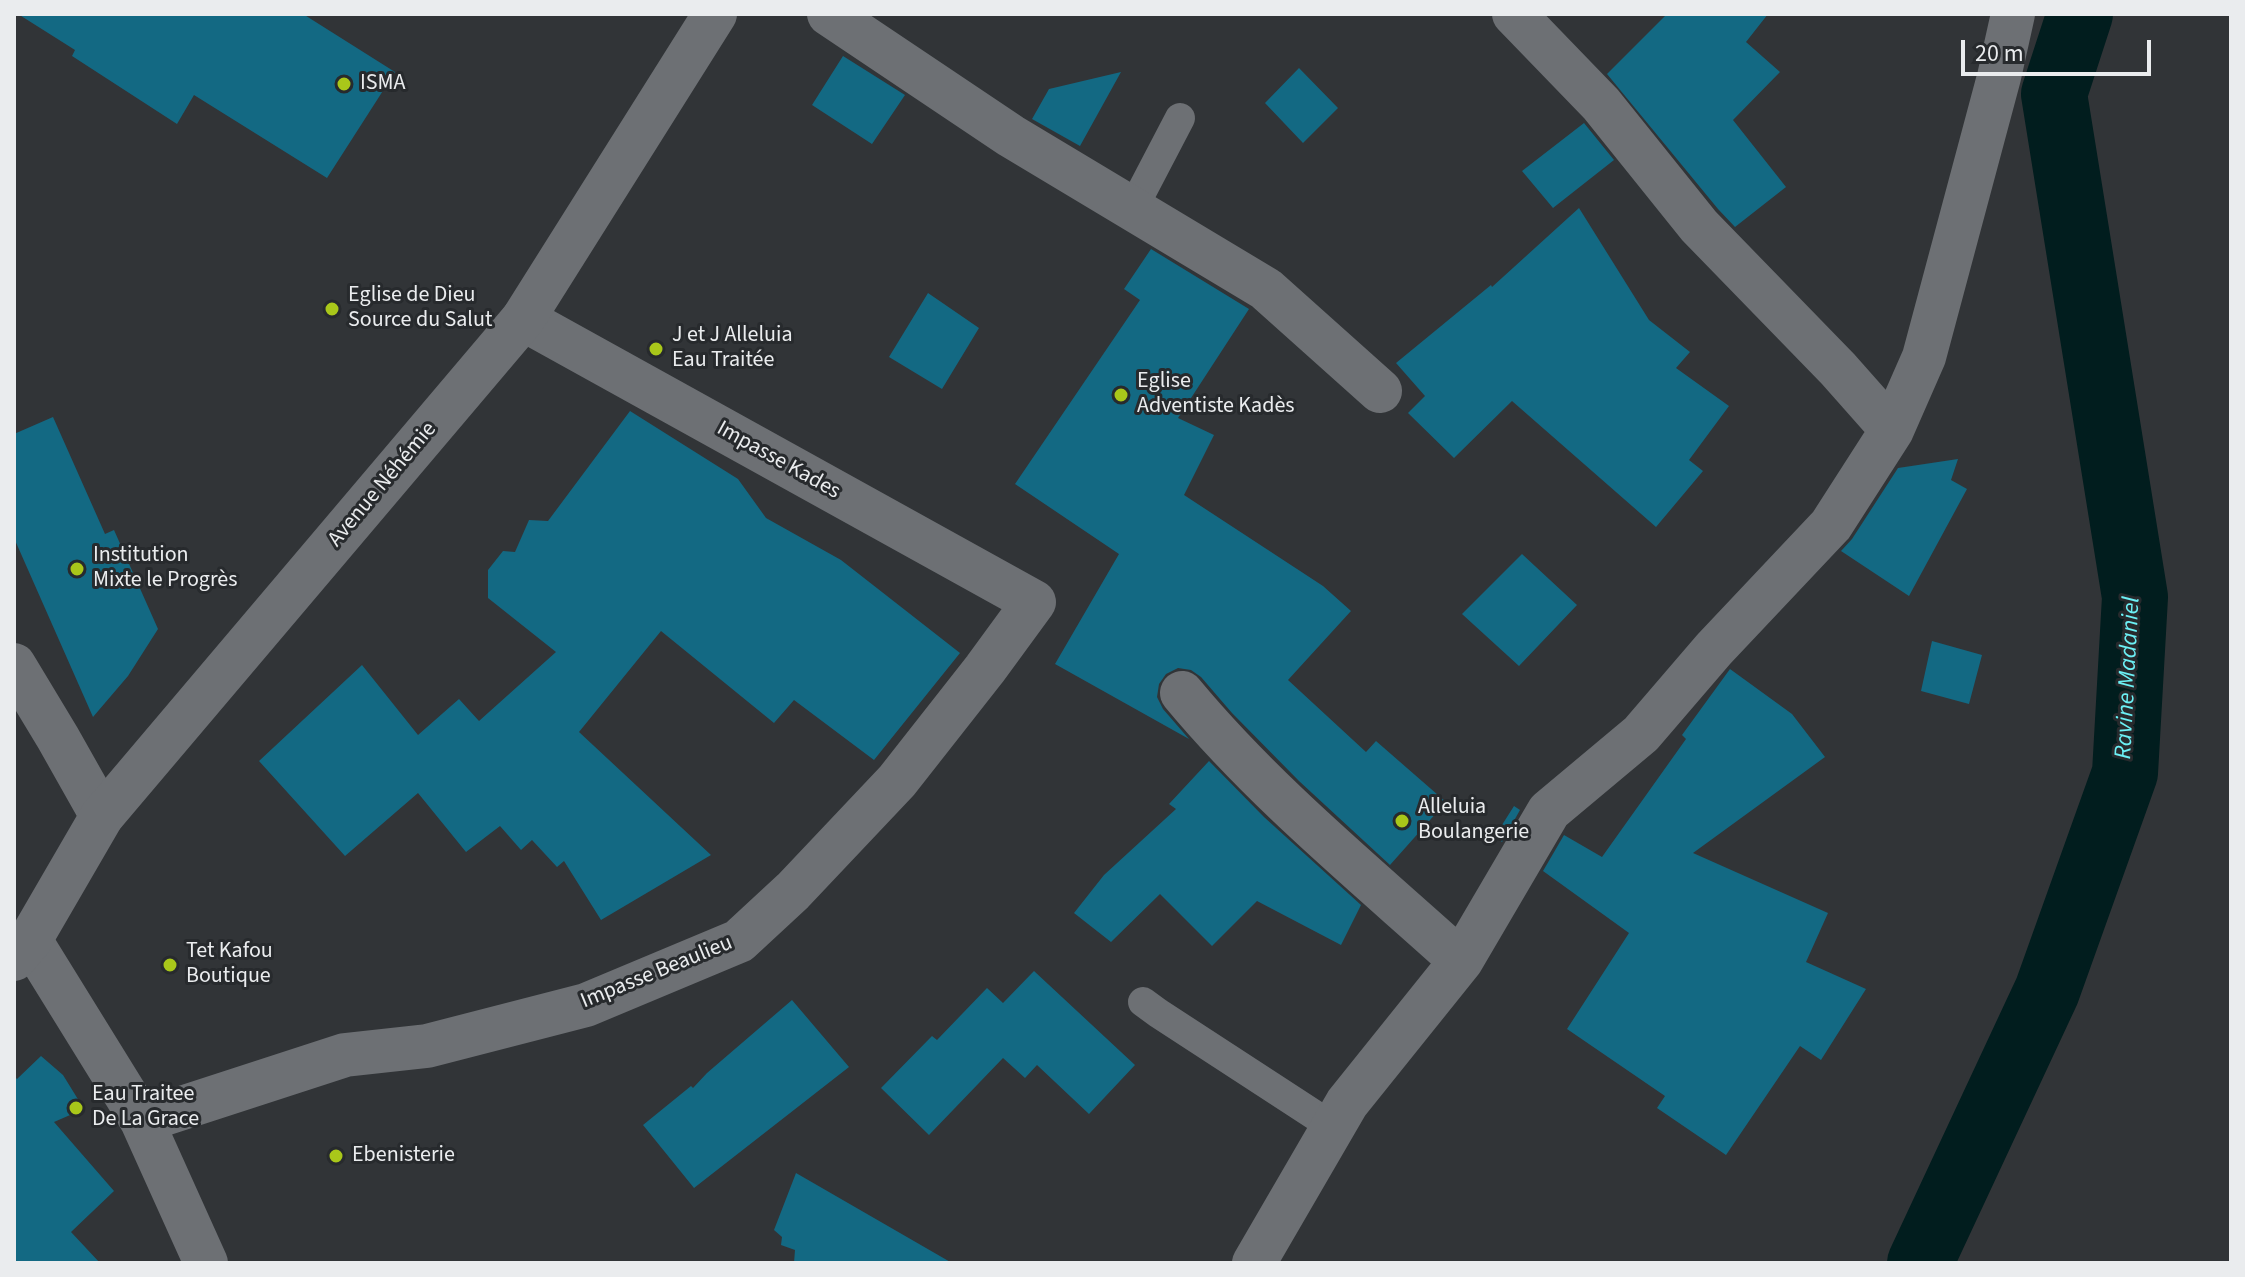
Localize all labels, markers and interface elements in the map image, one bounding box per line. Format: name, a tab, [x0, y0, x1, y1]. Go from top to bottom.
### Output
scale bar	[1965, 24, 2155, 74]
text: 20 m	[1975, 36, 2024, 71]
place label: ISMA	[360, 71, 405, 97]
marker: ISMA	[335, 75, 353, 93]
place label: Eglise de Dieu Source du Salut	[348, 283, 492, 334]
marker: Eglise de Dieu Source du Salut	[323, 300, 341, 318]
place label: J et J Alleluia Eau Traitée	[672, 323, 793, 374]
marker: J et J Alleluia Eau Traitée	[647, 340, 665, 358]
place label: Eglise Adventiste Kadès	[1137, 369, 1295, 420]
marker: Eglise Adventiste Kadès	[1112, 386, 1130, 404]
street label: Impasse Kades	[712, 416, 844, 506]
street label: Avenue Néhémie	[323, 417, 443, 553]
place label: Institution Mixte le Progrès	[93, 543, 237, 594]
marker: Institution Mixte le Progrès	[68, 560, 86, 578]
water label: Ravine Madaniel	[2110, 596, 2148, 760]
place label: Alleluia Boulangerie	[1418, 795, 1529, 846]
marker: Alleluia Boulangerie	[1393, 812, 1411, 830]
street label: Impasse Beaulieu	[577, 931, 737, 1015]
place label: Tet Kafou Boutique	[186, 939, 273, 990]
marker: Tet Kafou Boutique	[161, 956, 179, 974]
place label: Eau Traitee De La Grace	[92, 1082, 199, 1134]
marker: Eau Traitee De La Grace	[67, 1099, 85, 1117]
place label: Ebenisterie	[352, 1143, 455, 1169]
marker: Ebenisterie	[327, 1147, 345, 1165]

